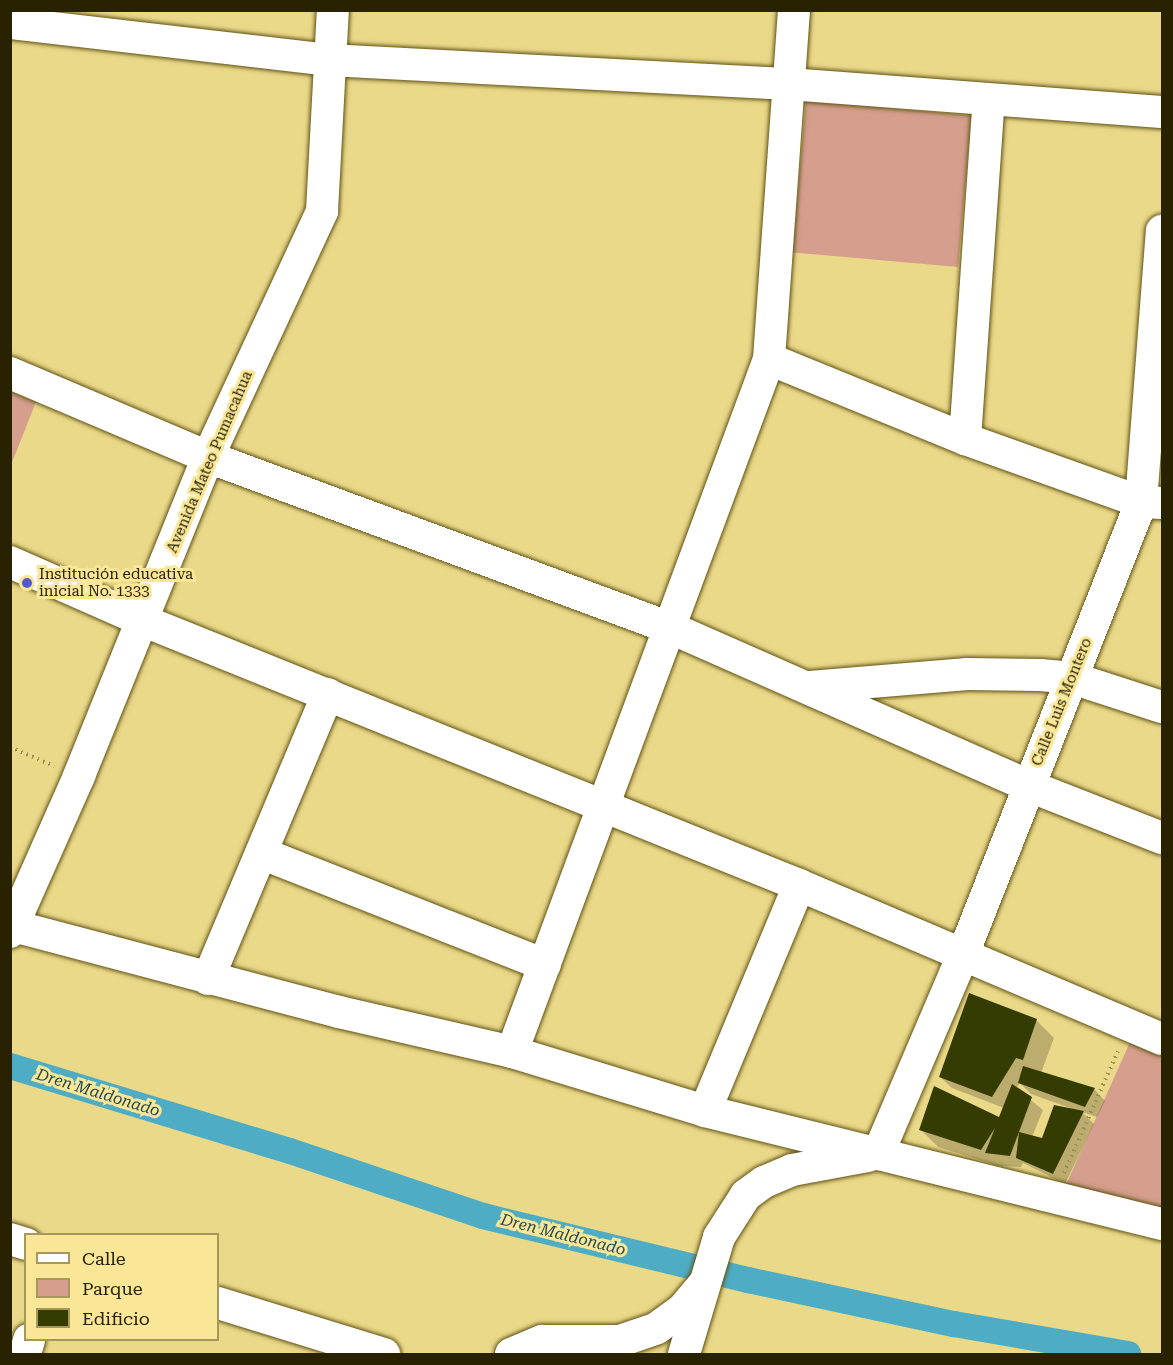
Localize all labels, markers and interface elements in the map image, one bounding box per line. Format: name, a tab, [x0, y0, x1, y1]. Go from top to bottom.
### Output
street label: Avenida Mateo Pumacahua	[163, 368, 257, 556]
place label: Institución educativa inicial No. 1333	[39, 565, 193, 600]
marker: Institución educativa inicial No. 1333	[20, 576, 34, 590]
street label: Calle Luis Montero	[1028, 635, 1096, 769]
water label: Dren Maldonado	[34, 1065, 162, 1121]
water label: Dren Maldonado	[499, 1210, 627, 1260]
legend	[24, 1233, 219, 1341]
text: Calle	[82, 1248, 126, 1269]
text: Parque	[82, 1278, 143, 1299]
text: Edificio	[82, 1308, 150, 1329]

